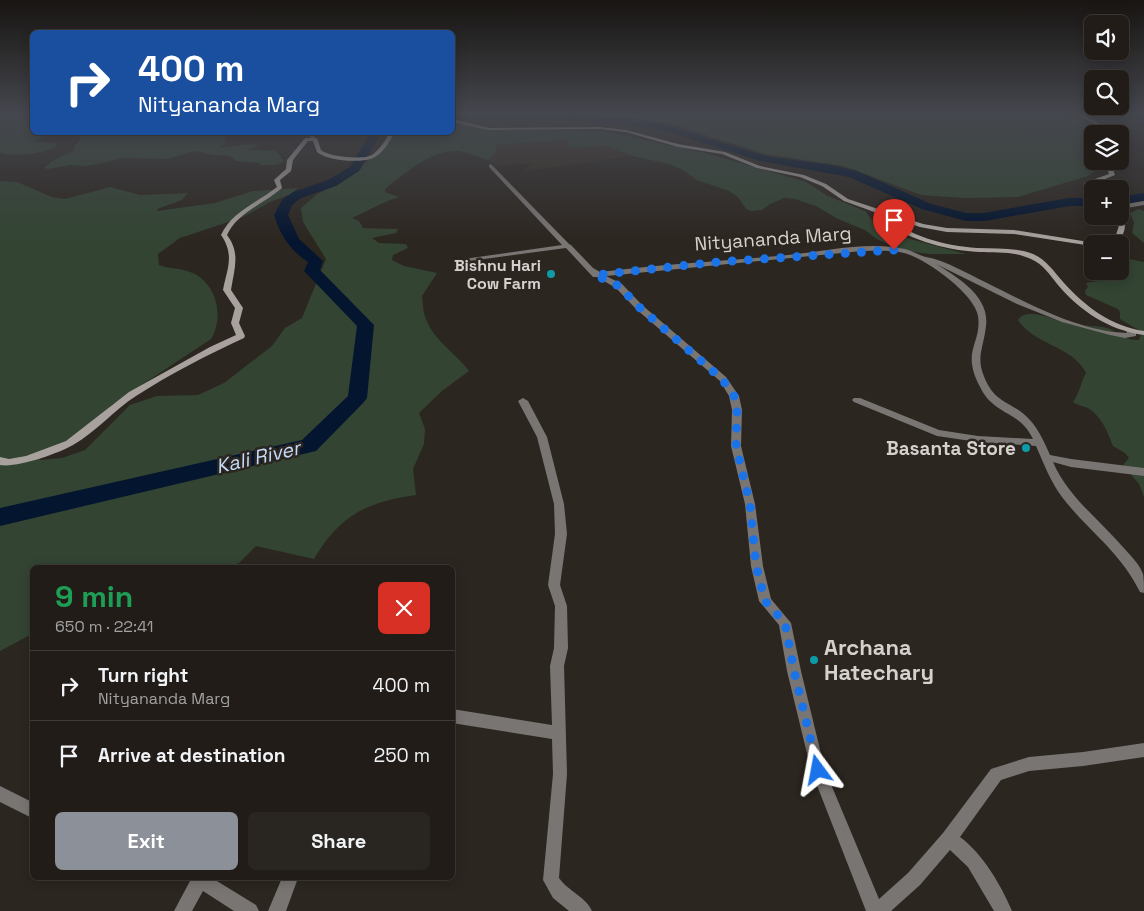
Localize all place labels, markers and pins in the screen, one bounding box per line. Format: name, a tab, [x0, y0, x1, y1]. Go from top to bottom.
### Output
pin	[873, 199, 915, 250]
place label: Bishnu Hari Cow Farm	[454, 255, 541, 294]
marker: Bishnu Hari Cow Farm	[545, 268, 557, 280]
place label: Basanta Store	[886, 436, 1016, 461]
marker: Basanta Store	[1020, 442, 1032, 454]
place label: Archana Hatechary	[824, 633, 934, 686]
marker: Archana Hatechary	[808, 654, 820, 666]

